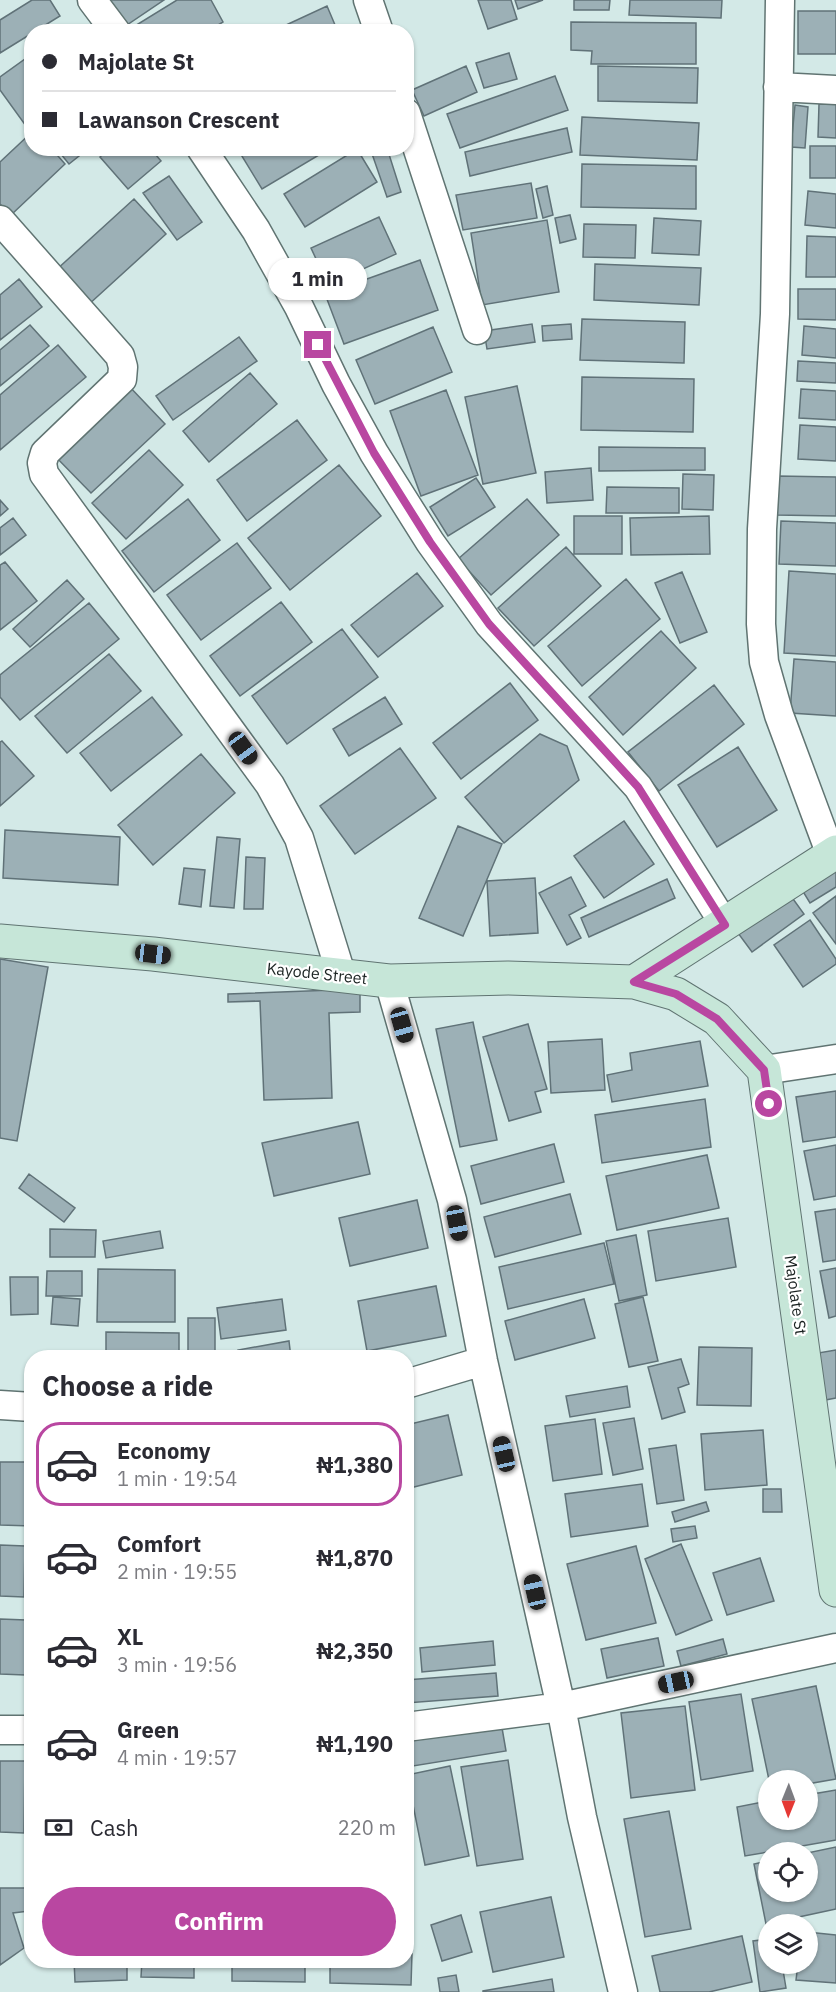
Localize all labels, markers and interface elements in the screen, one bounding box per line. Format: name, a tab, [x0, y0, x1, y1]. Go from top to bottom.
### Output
text: Majolate St	[78, 47, 194, 76]
text: Lawanson Crescent	[78, 105, 279, 134]
callout: 1 min	[268, 258, 368, 300]
text: 1 min	[291, 265, 344, 292]
route end	[304, 331, 331, 358]
car	[225, 728, 261, 768]
car	[134, 943, 172, 965]
street label: Kayode Street	[266, 958, 368, 988]
car	[388, 1005, 416, 1045]
route start	[755, 1090, 782, 1117]
car	[445, 1204, 469, 1242]
street label: Majolate St	[781, 1254, 811, 1336]
text: Choose a ride	[42, 1368, 213, 1403]
car	[491, 1434, 517, 1474]
text: Economy	[117, 1436, 211, 1465]
icon: car	[45, 1437, 99, 1491]
text: ₦1,380	[316, 1450, 393, 1479]
text: 1 min · 19:54	[117, 1465, 237, 1492]
text: Comfort	[117, 1529, 201, 1558]
icon: car	[45, 1530, 99, 1584]
text: ₦1,870	[316, 1543, 393, 1572]
text: 2 min · 19:55	[117, 1558, 237, 1585]
car	[522, 1572, 548, 1612]
text: XL	[117, 1622, 143, 1651]
icon: car	[45, 1623, 99, 1677]
text: ₦2,350	[316, 1636, 393, 1665]
text: 3 min · 19:56	[117, 1651, 237, 1678]
car	[657, 1669, 695, 1695]
text: Green	[117, 1715, 179, 1744]
icon: car	[45, 1716, 99, 1770]
text: ₦1,190	[316, 1729, 393, 1758]
text: 4 min · 19:57	[117, 1744, 237, 1771]
north arrow	[758, 1770, 818, 1830]
map controls	[758, 1770, 818, 1974]
icon: cash	[42, 1811, 75, 1844]
text: Cash	[90, 1813, 139, 1842]
text: 220 m	[338, 1814, 396, 1841]
button: locate	[758, 1842, 818, 1902]
button: Confirm	[42, 1887, 396, 1956]
button: layers	[758, 1914, 818, 1974]

